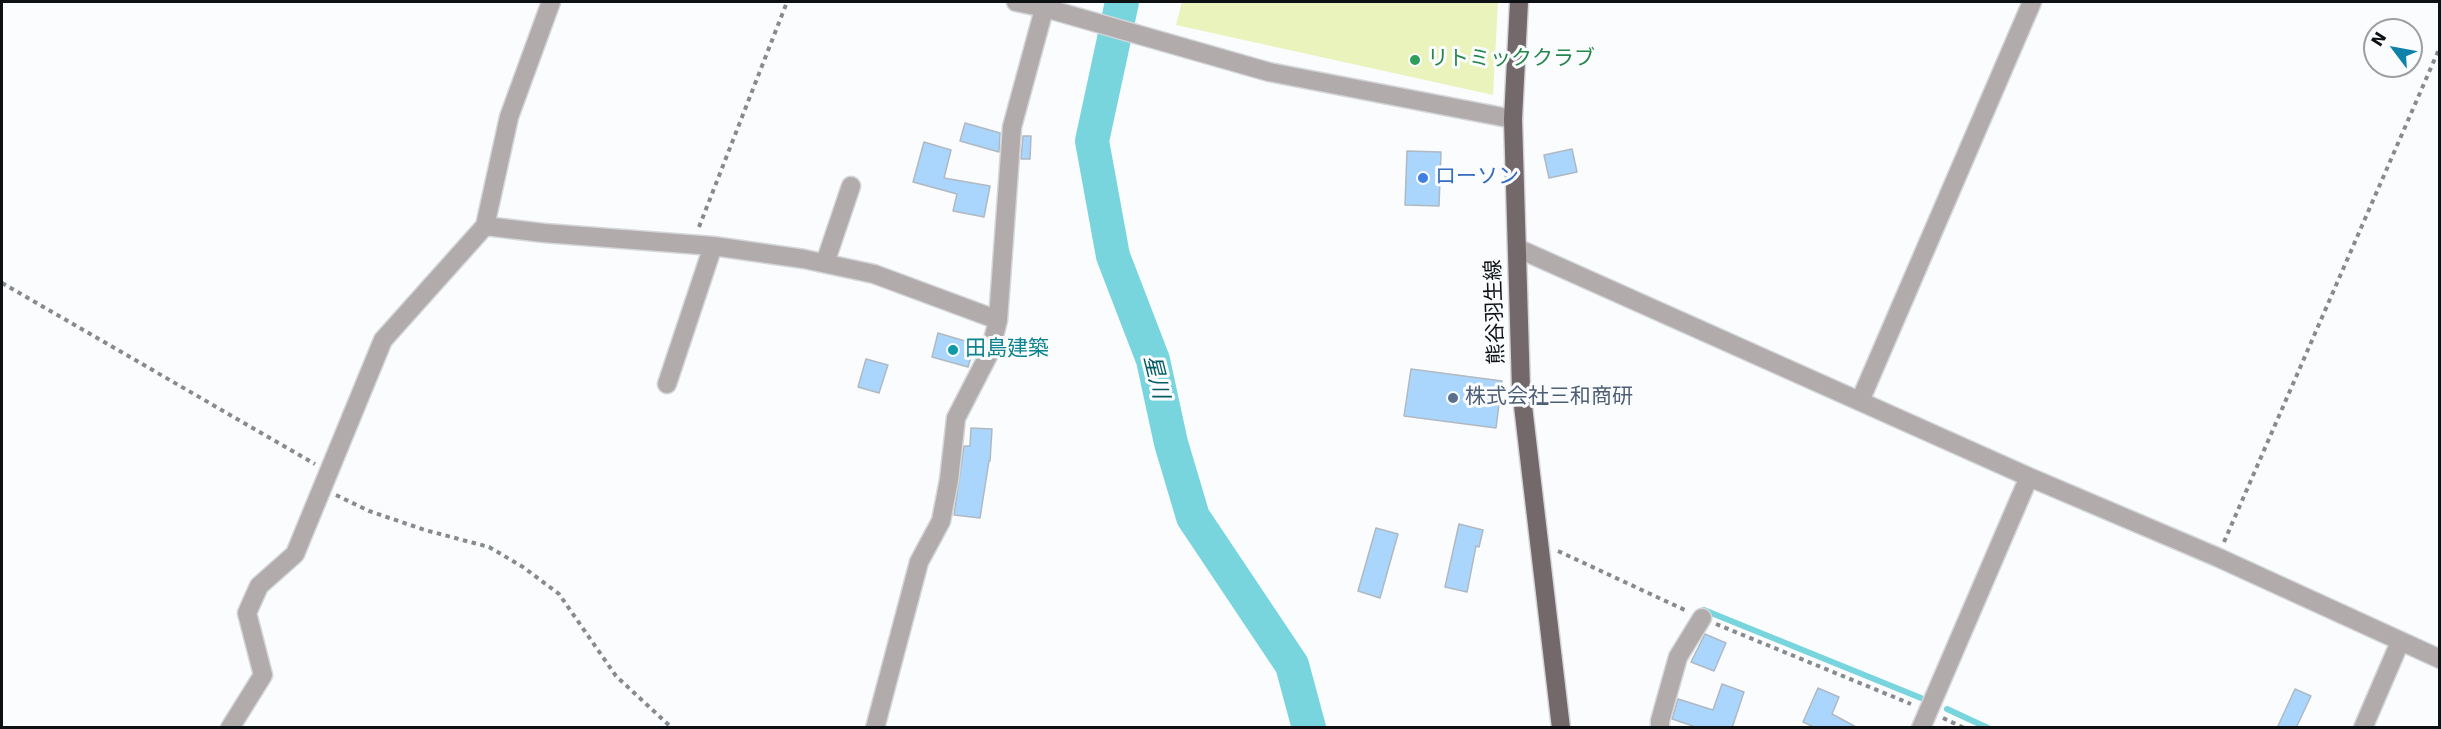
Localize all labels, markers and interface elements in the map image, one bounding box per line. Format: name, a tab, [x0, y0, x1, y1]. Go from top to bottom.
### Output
north arrow	[2363, 18, 2423, 78]
text: N	[2367, 29, 2391, 50]
place label: リトミッククラブ	[1427, 47, 1595, 73]
marker: リトミッククラブ	[1408, 53, 1422, 67]
place label: ローソン	[1435, 165, 1519, 191]
marker: ローソン	[1416, 171, 1430, 185]
street label: 熊谷羽生線	[1482, 259, 1510, 365]
place label: 田島建築	[965, 337, 1049, 363]
marker: 田島建築	[946, 343, 960, 357]
water label: 星川	[1137, 352, 1173, 402]
place label: 株式会社三和商研	[1465, 385, 1633, 411]
marker: 株式会社三和商研	[1446, 391, 1460, 405]

